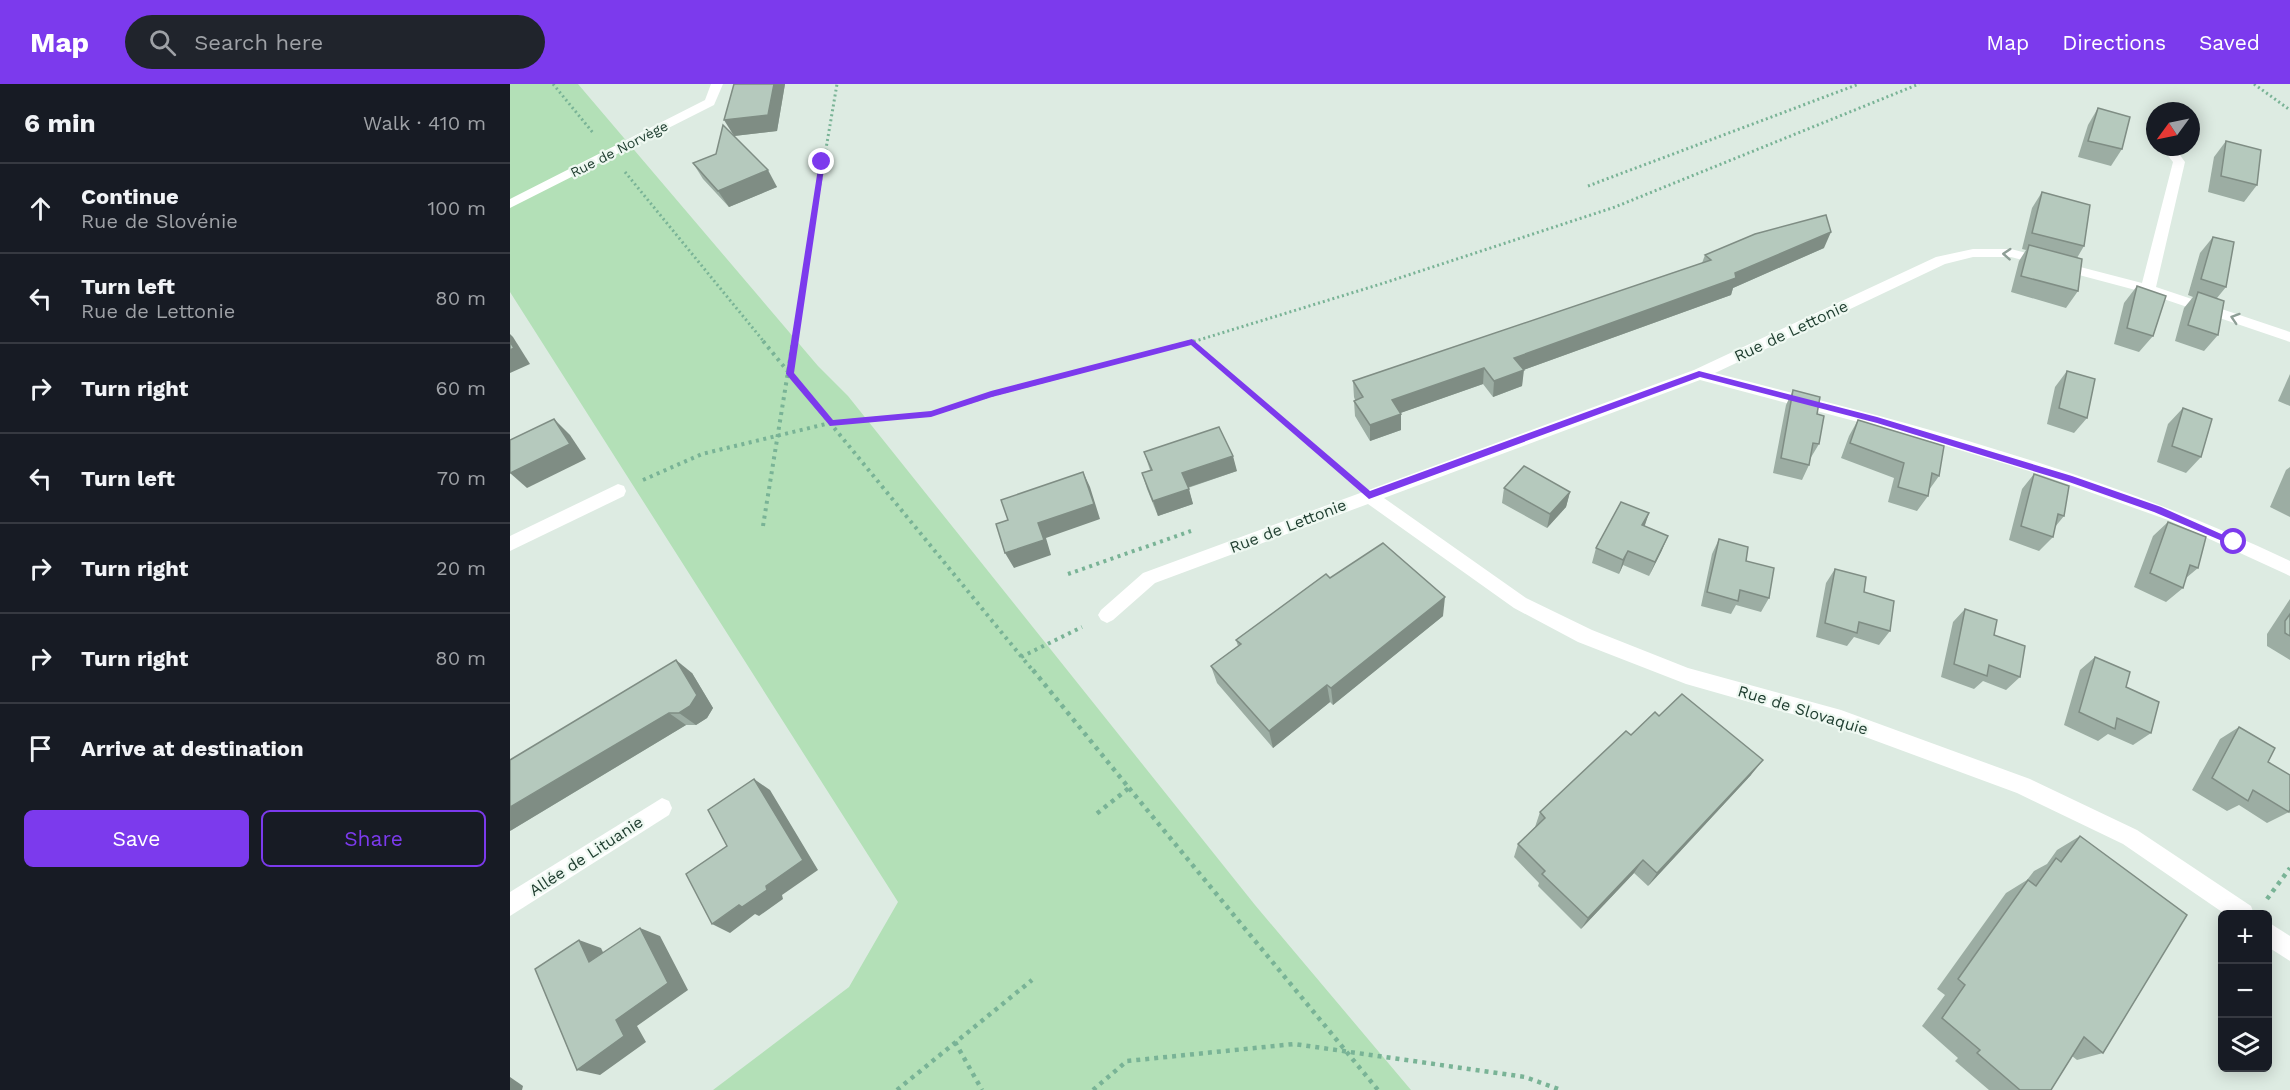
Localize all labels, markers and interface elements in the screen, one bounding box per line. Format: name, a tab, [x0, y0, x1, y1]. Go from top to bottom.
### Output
search box	[125, 15, 545, 69]
text: Map	[30, 26, 89, 59]
icon: search	[146, 26, 179, 59]
text: Search here	[194, 30, 323, 55]
text: Map	[1986, 30, 2029, 55]
text: Directions	[2062, 30, 2166, 55]
text: Saved	[2199, 30, 2260, 55]
north arrow	[2146, 102, 2200, 156]
text: 6 min	[24, 108, 96, 138]
text: Walk · 410 m	[363, 111, 486, 135]
street label: Rue de Norvège	[568, 117, 670, 181]
route end	[808, 148, 834, 174]
text: Continue	[81, 184, 179, 209]
icon: ahead	[24, 192, 57, 225]
text: 100 m	[427, 196, 486, 220]
text: Rue de Slovénie	[81, 209, 238, 233]
one-way arrow	[2002, 248, 2012, 261]
text: Turn left	[81, 274, 175, 299]
icon: left	[24, 282, 57, 315]
text: 80 m	[435, 286, 486, 310]
street label: Rue de Lettonie	[1731, 296, 1851, 366]
text: Rue de Lettonie	[81, 299, 235, 323]
one-way arrow	[2230, 313, 2241, 325]
icon: right	[24, 372, 57, 405]
text: Turn right	[81, 376, 188, 401]
text: 60 m	[436, 376, 486, 400]
icon: left	[24, 462, 57, 495]
text: Turn left	[81, 466, 175, 491]
text: 70 m	[437, 466, 486, 490]
street label: Rue de Lettonie	[1227, 495, 1349, 557]
route start	[2220, 528, 2246, 554]
icon: right	[24, 552, 57, 585]
text: Turn right	[81, 556, 188, 581]
text: 20 m	[436, 556, 486, 580]
icon: right	[24, 642, 57, 675]
text: Turn right	[81, 646, 188, 671]
text: 80 m	[435, 646, 486, 670]
street label: Rue de Slovaquie	[1736, 681, 1870, 739]
icon: arrive	[24, 732, 57, 765]
text: Arrive at destination	[81, 736, 304, 761]
button: Save	[24, 810, 249, 867]
button: Share	[261, 810, 486, 867]
street label: Allée de Lituanie	[526, 812, 646, 900]
map controls	[2218, 910, 2272, 1072]
button: +	[2218, 910, 2272, 964]
button: −	[2218, 964, 2272, 1018]
button: layers	[2218, 1018, 2272, 1072]

